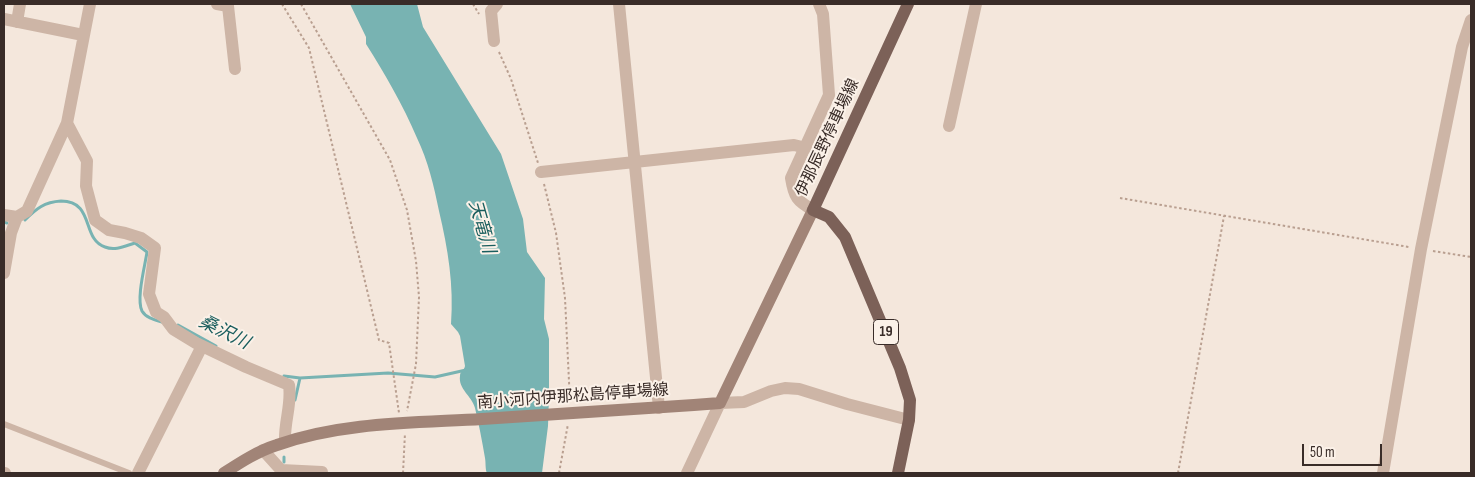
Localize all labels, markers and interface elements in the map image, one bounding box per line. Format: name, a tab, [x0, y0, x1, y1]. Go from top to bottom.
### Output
street label: 伊那辰野停車場線	[792, 76, 864, 200]
water label: 天竜川	[463, 198, 499, 256]
water label: 桑沢川	[195, 311, 253, 355]
road number: 19	[874, 320, 898, 344]
street label: 南小河内伊那松島停車場線	[477, 381, 669, 413]
scale bar	[1305, 434, 1385, 466]
text: 50 m	[1310, 443, 1335, 462]

